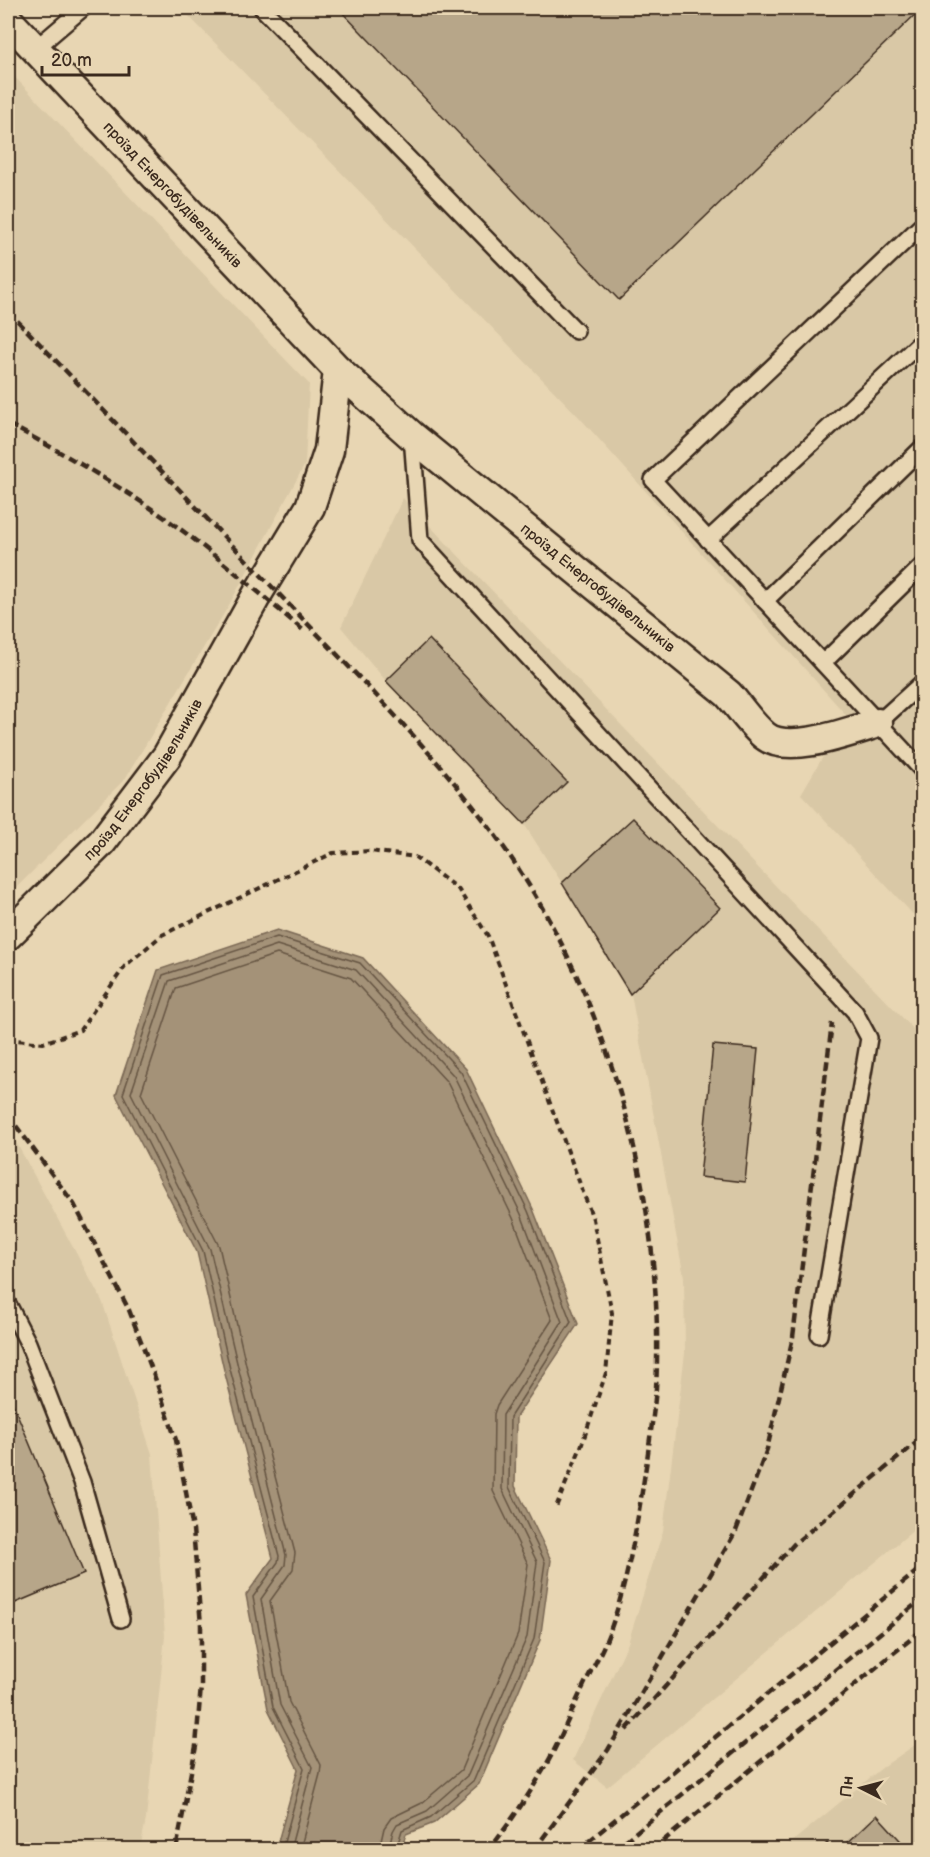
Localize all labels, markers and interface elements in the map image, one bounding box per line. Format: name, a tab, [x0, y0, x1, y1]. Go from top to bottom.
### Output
scale bar	[42, 39, 129, 77]
text: 20 m	[51, 50, 92, 71]
street label: проїзд Енергобудівельників	[99, 118, 246, 272]
street label: проїзд Енергобудівельників	[517, 519, 679, 656]
street label: проїзд Енергобудівельників	[80, 695, 207, 864]
north arrow	[831, 1758, 891, 1818]
text: Пн	[837, 1775, 858, 1798]

